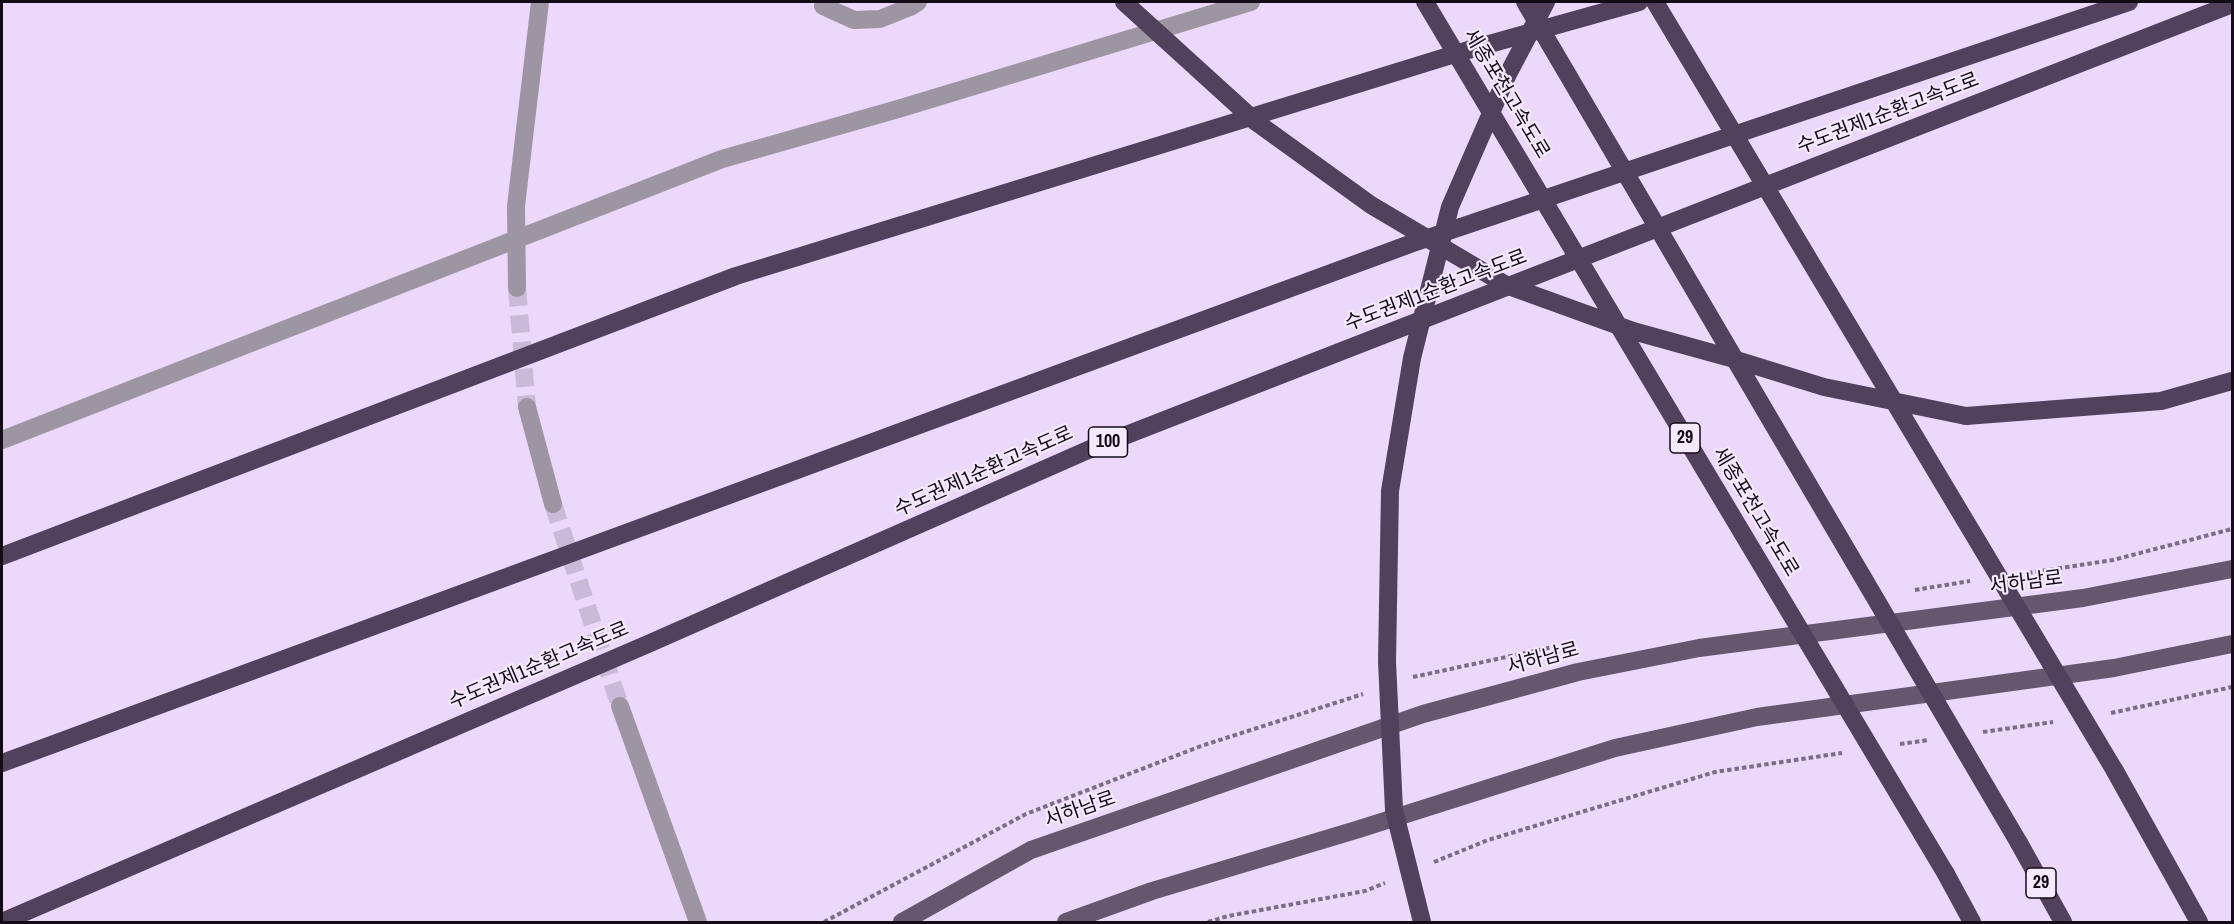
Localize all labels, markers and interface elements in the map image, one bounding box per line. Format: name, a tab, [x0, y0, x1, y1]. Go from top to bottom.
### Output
street label: 세종포천고속도로	[1458, 25, 1554, 163]
street label: 수도권제1순환고속도로	[1794, 68, 1982, 160]
street label: 수도권제1순환고속도로	[1342, 245, 1530, 337]
street label: 수도권제1순환고속도로	[891, 422, 1077, 522]
road number: 29	[1670, 423, 1700, 453]
road number: 100	[1088, 427, 1128, 457]
street label: 세종포천고속도로	[1707, 443, 1803, 581]
street label: 서하남로	[1988, 567, 2064, 599]
street label: 수도권제1순환고속도로	[445, 617, 633, 715]
street label: 서하남로	[1504, 638, 1582, 680]
street label: 서하남로	[1041, 787, 1119, 833]
road number: 29	[2026, 868, 2056, 898]

